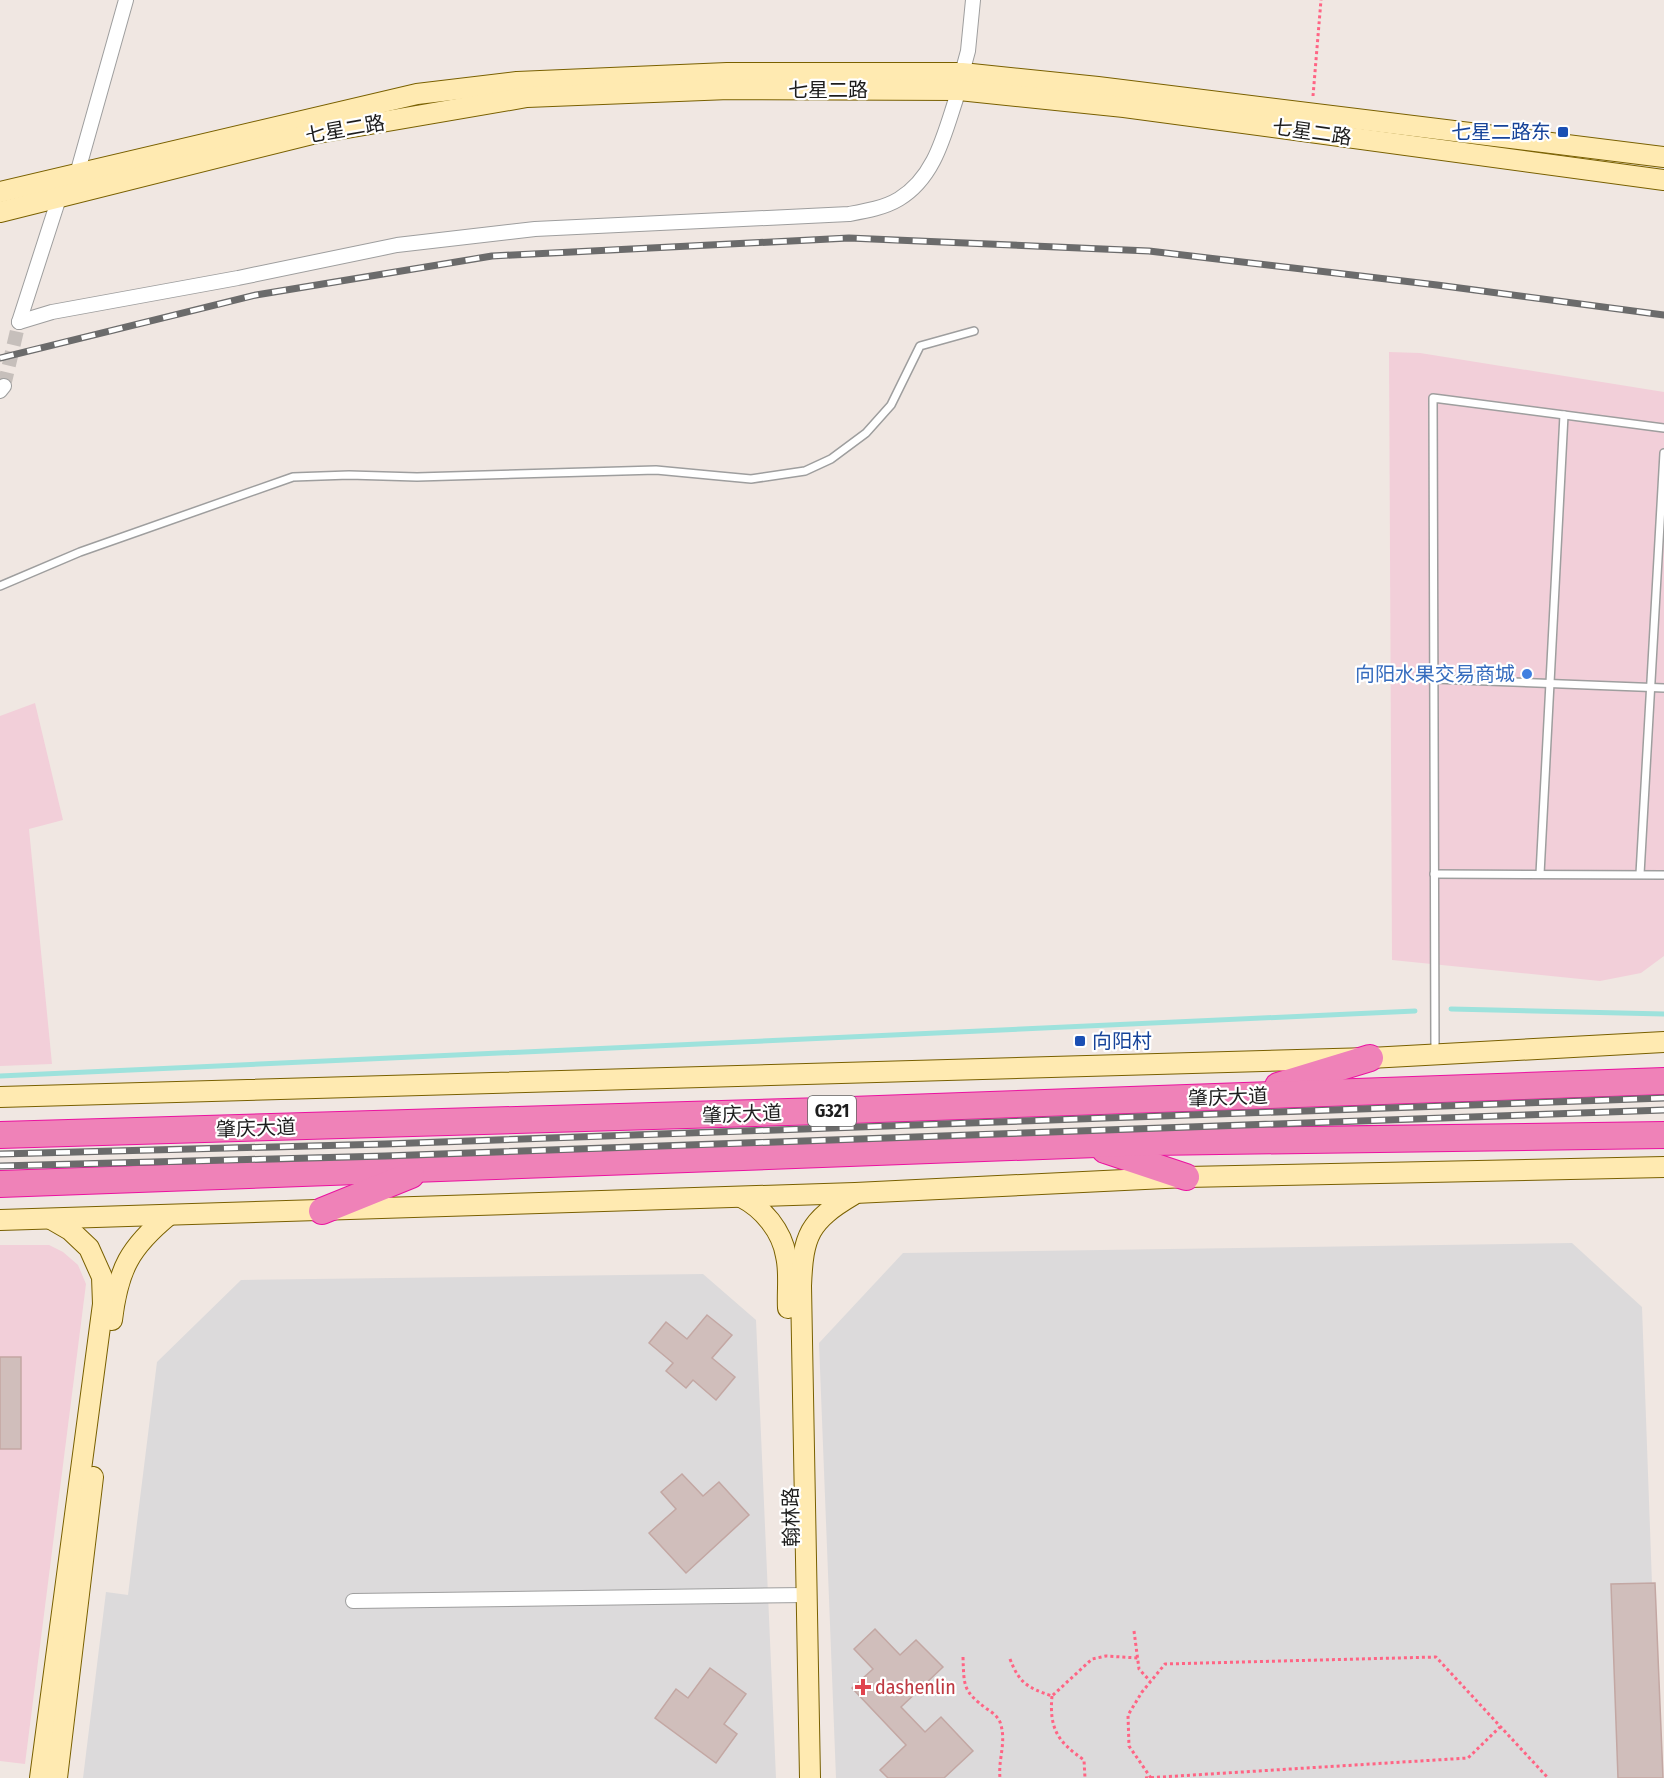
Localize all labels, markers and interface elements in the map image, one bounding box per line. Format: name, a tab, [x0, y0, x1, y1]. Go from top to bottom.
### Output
street label: 七星二路	[788, 78, 868, 102]
street label: 七星二路	[304, 110, 386, 148]
street label: 七星二路	[1271, 115, 1353, 149]
place label: 七星二路东	[1451, 120, 1551, 144]
marker: 七星二路东	[1556, 125, 1570, 139]
place label: 向阳水果交易商城	[1355, 662, 1515, 686]
marker: 向阳水果交易商城	[1520, 667, 1534, 681]
place label: 向阳村	[1092, 1029, 1152, 1053]
marker: 向阳村	[1073, 1034, 1087, 1048]
street label: 肇庆大道	[1188, 1084, 1268, 1110]
road number: G321	[808, 1096, 856, 1126]
street label: 肇庆大道	[702, 1101, 782, 1127]
street label: 肇庆大道	[216, 1115, 296, 1141]
street label: 翰林路	[778, 1487, 804, 1547]
place label: dashenlin	[875, 1675, 956, 1699]
marker: dashenlin	[856, 1680, 870, 1694]

